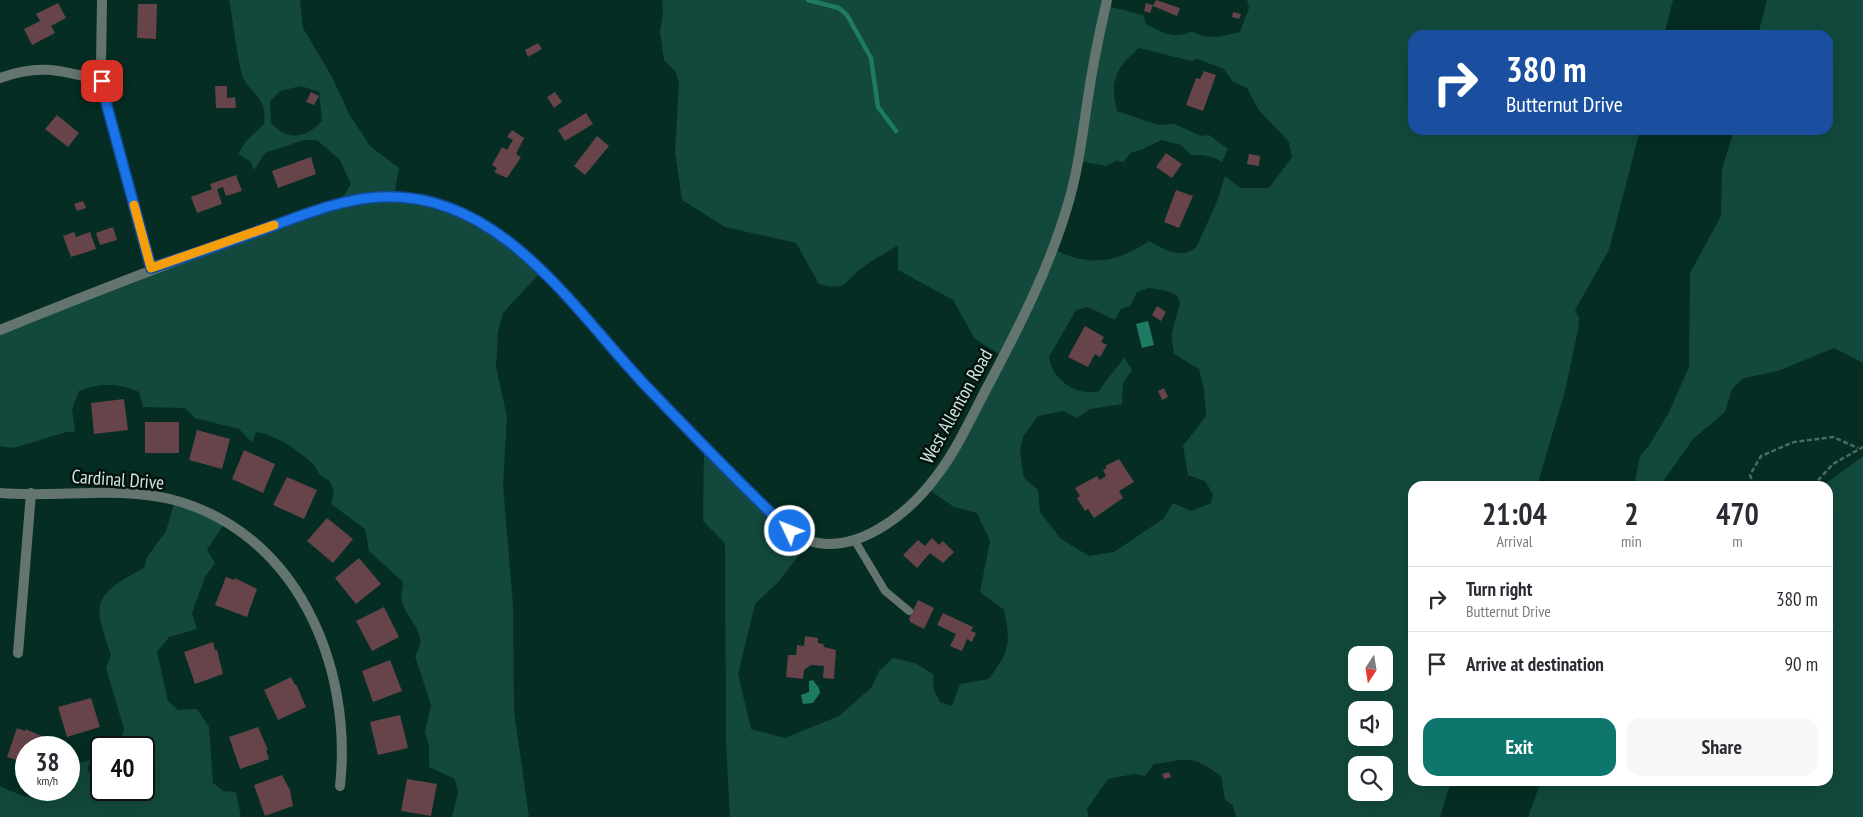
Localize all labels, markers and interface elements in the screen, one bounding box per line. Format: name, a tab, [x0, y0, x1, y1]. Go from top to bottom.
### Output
text: 380 m	[1506, 46, 1587, 92]
icon: right	[1423, 50, 1488, 115]
pin	[81, 60, 123, 102]
icon: arrive	[88, 67, 116, 95]
text: Butternut Drive	[1506, 90, 1623, 118]
street label: West Allenton Road	[915, 345, 997, 467]
street label: Cardinal Drive	[71, 464, 165, 494]
text: 21:04	[1482, 494, 1547, 533]
text: 2	[1624, 494, 1639, 533]
text: 470	[1716, 494, 1759, 533]
position arrow	[763, 504, 815, 556]
text: Arrival	[1496, 531, 1533, 551]
text: min	[1621, 531, 1642, 551]
text: m	[1732, 531, 1743, 551]
text: Turn right	[1466, 577, 1532, 601]
icon: right	[1423, 585, 1451, 613]
text: 380 m	[1776, 587, 1818, 611]
text: Butternut Drive	[1466, 601, 1551, 621]
north arrow	[1348, 646, 1392, 691]
map controls	[1348, 646, 1393, 801]
icon: arrive	[1423, 650, 1451, 678]
text: Arrive at destination	[1466, 652, 1604, 676]
text: 90 m	[1785, 652, 1818, 676]
button: sound	[1348, 701, 1393, 746]
button: Exit	[1423, 718, 1616, 776]
button: Share	[1626, 718, 1818, 776]
speed limit sign: 40	[90, 736, 155, 801]
text: 38	[36, 746, 59, 778]
button: search	[1348, 756, 1393, 801]
text: km/h	[37, 773, 58, 788]

